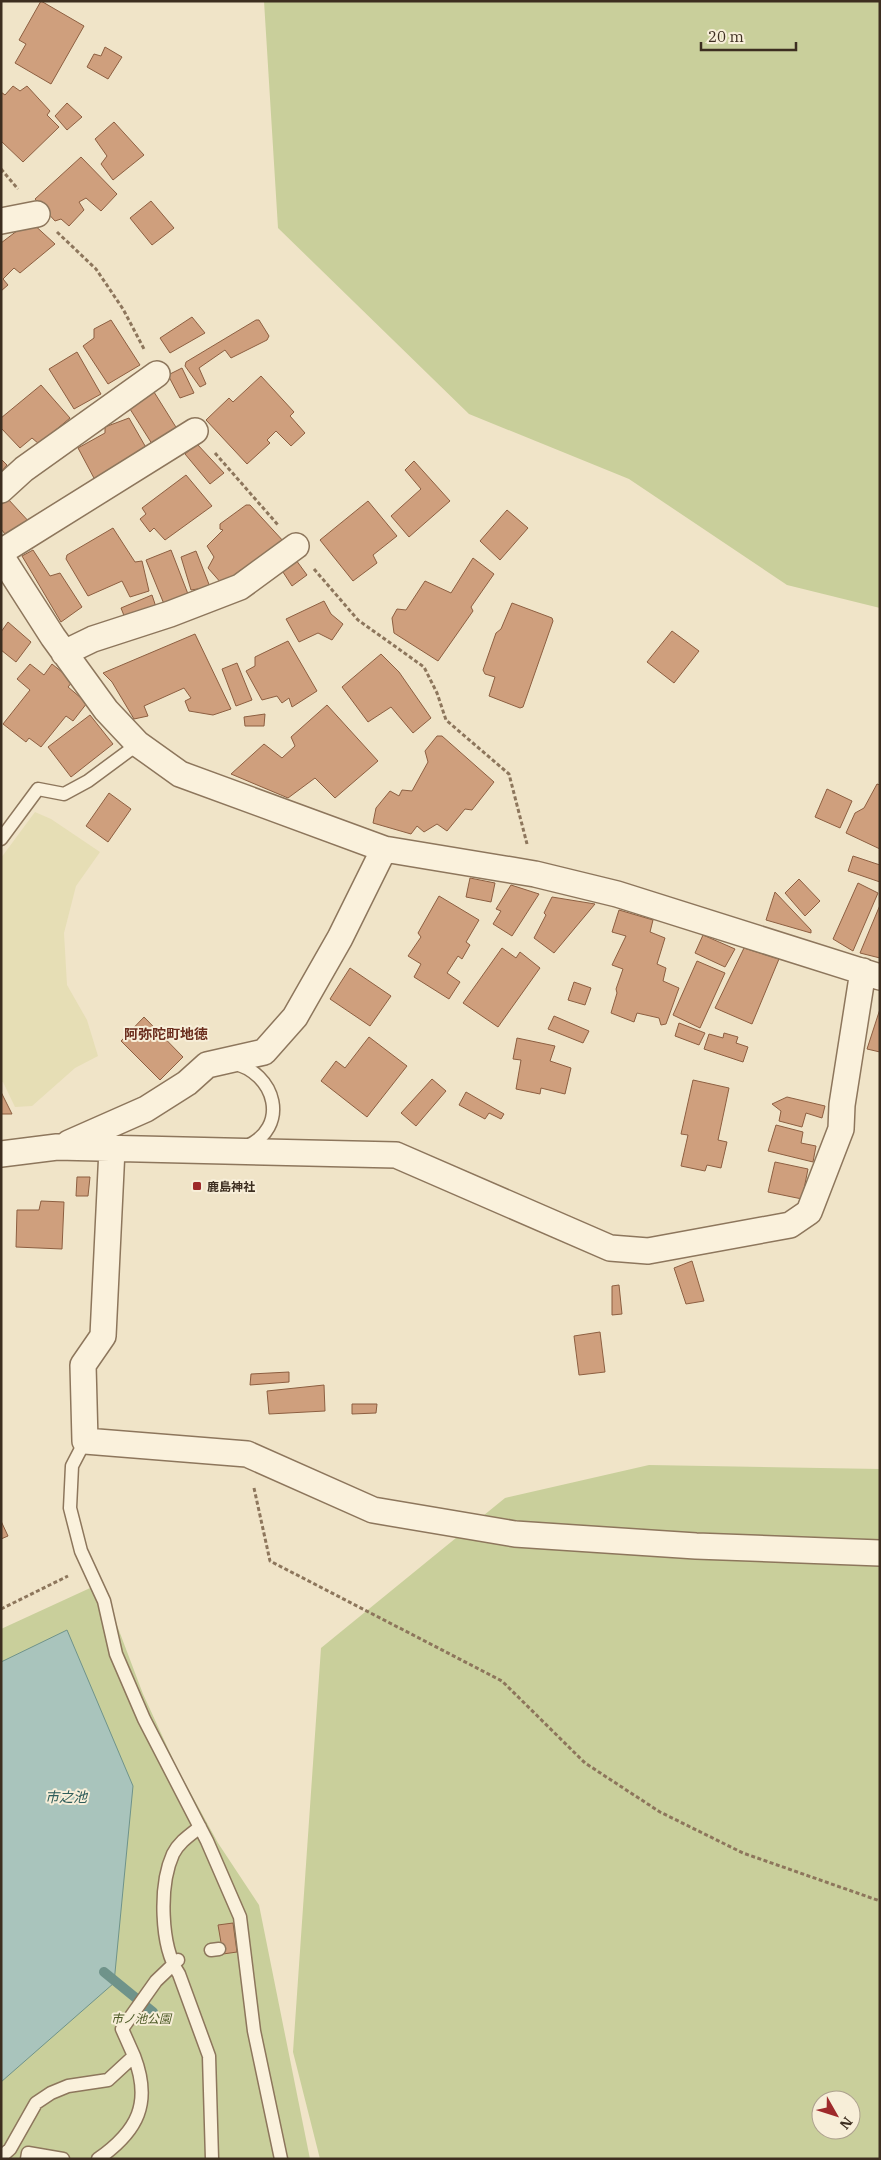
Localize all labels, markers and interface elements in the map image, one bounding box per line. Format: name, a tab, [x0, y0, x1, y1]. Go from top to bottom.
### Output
scale bar	[701, 20, 796, 52]
text: 20 m	[708, 27, 744, 46]
district label: 阿弥陀町地徳	[124, 1025, 208, 1043]
place label: 鹿島神社	[207, 1179, 255, 1194]
marker: 鹿島神社	[191, 1180, 203, 1192]
water label: 市之池	[45, 1788, 89, 1806]
park label: 市ノ池公園	[111, 2011, 173, 2026]
north arrow	[811, 2090, 861, 2140]
text: N	[836, 2113, 857, 2133]

